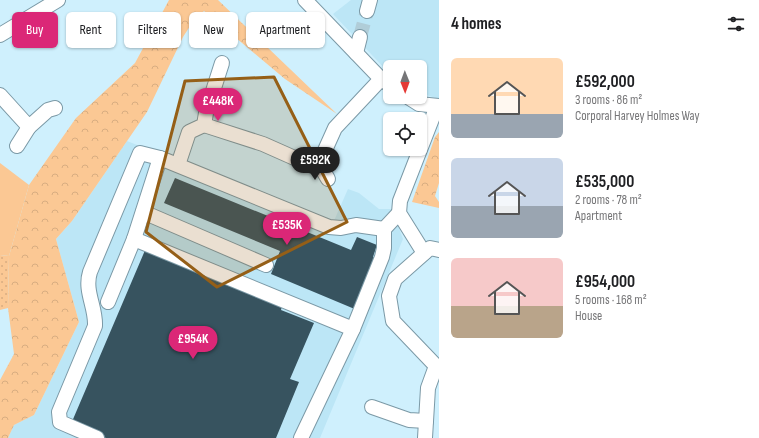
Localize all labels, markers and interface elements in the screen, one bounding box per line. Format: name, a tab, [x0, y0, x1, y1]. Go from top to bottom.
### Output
chip: Buy	[12, 12, 58, 48]
chip: Rent	[66, 12, 116, 48]
chip: Filters	[124, 12, 181, 48]
chip: New	[189, 12, 238, 48]
chip: Apartment	[246, 12, 325, 48]
icon: filters	[725, 13, 747, 35]
text: 4 homes	[451, 14, 502, 34]
north arrow	[383, 60, 427, 104]
map controls	[383, 60, 427, 156]
text: £592,000	[575, 72, 635, 92]
icon: home	[483, 74, 531, 122]
pin: £448K	[190, 88, 246, 122]
text: 3 rooms · 86 m²	[575, 92, 642, 108]
text: £448K	[202, 93, 234, 109]
text: Corporal Harvey Holmes Way	[575, 108, 699, 124]
button: locate	[383, 112, 427, 156]
pin: £592K	[287, 147, 343, 181]
text: £592K	[300, 152, 330, 168]
text: £535,000	[575, 172, 634, 192]
icon: home	[483, 174, 531, 222]
text: 2 rooms · 78 m²	[575, 192, 642, 208]
text: Apartment	[575, 208, 622, 224]
pin: £535K	[259, 212, 315, 246]
text: £535K	[272, 217, 302, 233]
text: £954,000	[575, 272, 635, 292]
icon: home	[483, 274, 531, 322]
text: 5 rooms · 168 m²	[575, 292, 647, 308]
text: House	[575, 308, 602, 324]
pin: £954K	[165, 326, 221, 360]
text: £954K	[178, 331, 209, 347]

